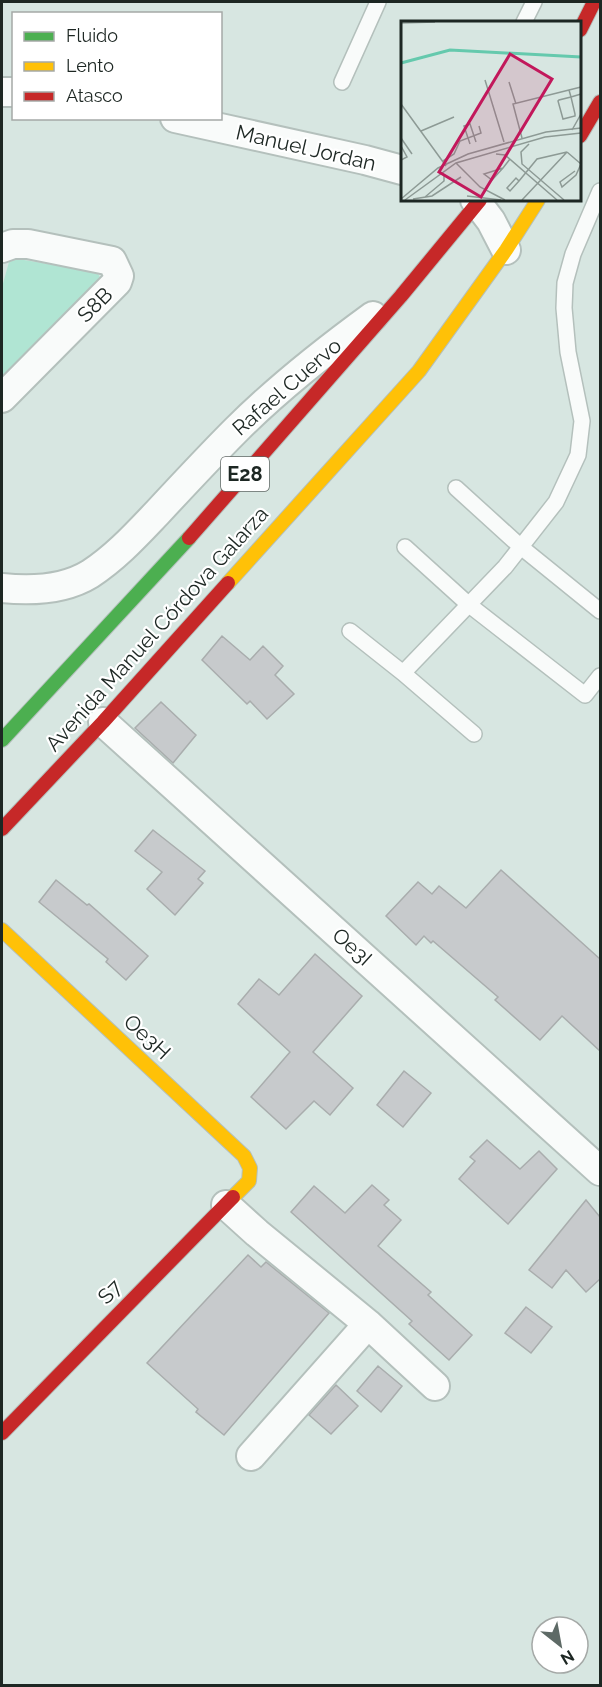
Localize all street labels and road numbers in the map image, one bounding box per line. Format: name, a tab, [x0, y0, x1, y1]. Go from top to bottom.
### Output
street label: Manuel Jordan	[234, 119, 379, 176]
street label: S8B	[72, 282, 117, 327]
street label: Rafael Cuervo	[227, 333, 346, 441]
road number: E28	[221, 457, 269, 491]
street label: Avenida Manuel Córdova Galarza	[40, 501, 273, 756]
street label: Oe3I	[327, 922, 377, 971]
street label: Oe3H	[119, 1009, 176, 1064]
street label: S7	[92, 1274, 127, 1309]

